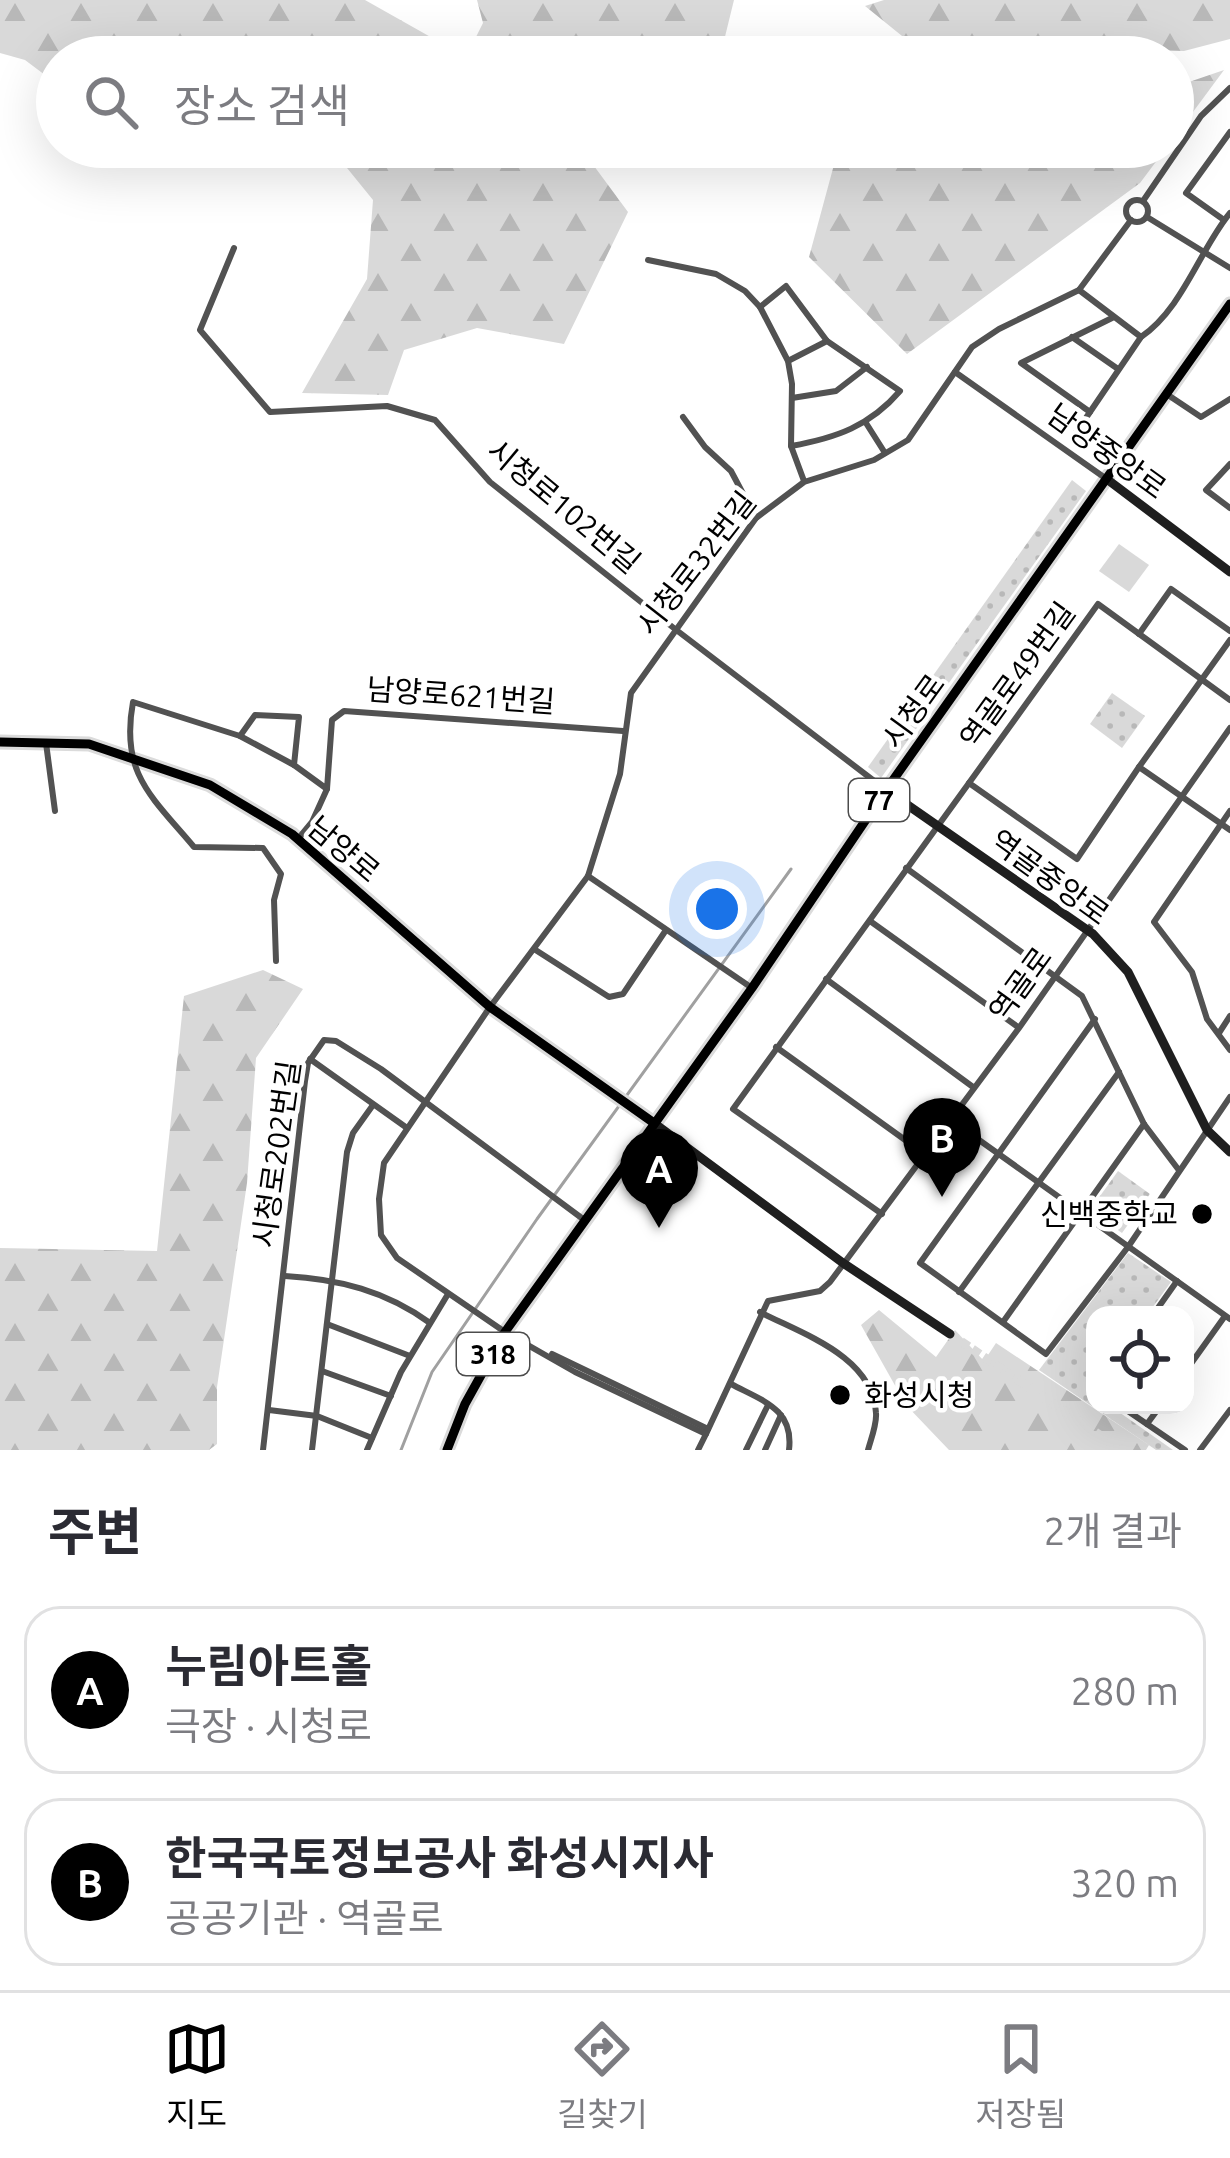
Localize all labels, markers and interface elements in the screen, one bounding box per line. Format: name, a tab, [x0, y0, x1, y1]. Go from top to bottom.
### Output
search box	[36, 36, 1194, 168]
icon: search	[78, 69, 144, 135]
text: 장소 검색	[174, 80, 350, 131]
street label: 남양중앙로	[1041, 397, 1173, 505]
street label: 시청로102번길	[481, 432, 647, 580]
street label: 시청로32번길	[630, 485, 762, 641]
street label: 역골로49번길	[953, 595, 1081, 755]
street label: 시청로	[875, 668, 951, 754]
street label: 남양로621번길	[366, 671, 556, 719]
road number: 77	[849, 779, 909, 821]
street label: 남양로	[301, 809, 387, 889]
street label: 역골중앙로	[984, 823, 1116, 931]
your location	[687, 879, 747, 939]
street label: 역골로	[982, 941, 1058, 1027]
street label: 시청로202번길	[246, 1058, 306, 1250]
pin: B	[903, 1098, 981, 1197]
pin: A	[620, 1129, 698, 1228]
place label: 신백중학교	[1040, 1197, 1178, 1231]
marker: 신백중학교	[1189, 1201, 1215, 1227]
map controls	[1086, 1306, 1194, 1414]
button: locate	[1086, 1306, 1194, 1414]
road number: 318	[457, 1333, 529, 1375]
place label: 화성시청	[864, 1378, 974, 1412]
marker: 화성시청	[827, 1382, 853, 1408]
text: 주변	[48, 1502, 142, 1560]
text: 2개 결과	[1043, 1509, 1182, 1552]
text: 누림아트홀	[165, 1640, 372, 1691]
text: A	[76, 1669, 104, 1712]
text: 280 m	[1070, 1669, 1179, 1712]
text: 극장 · 시청로	[165, 1704, 372, 1747]
text: 한국국토정보공사 화성시지사	[165, 1832, 714, 1883]
text: B	[77, 1861, 103, 1904]
text: 320 m	[1070, 1861, 1179, 1904]
text: 공공기관 · 역골로	[165, 1896, 444, 1939]
tab: 지도	[164, 2016, 230, 2136]
tab: 길찾기	[557, 2016, 648, 2136]
tab: 저장됨	[975, 2016, 1066, 2136]

